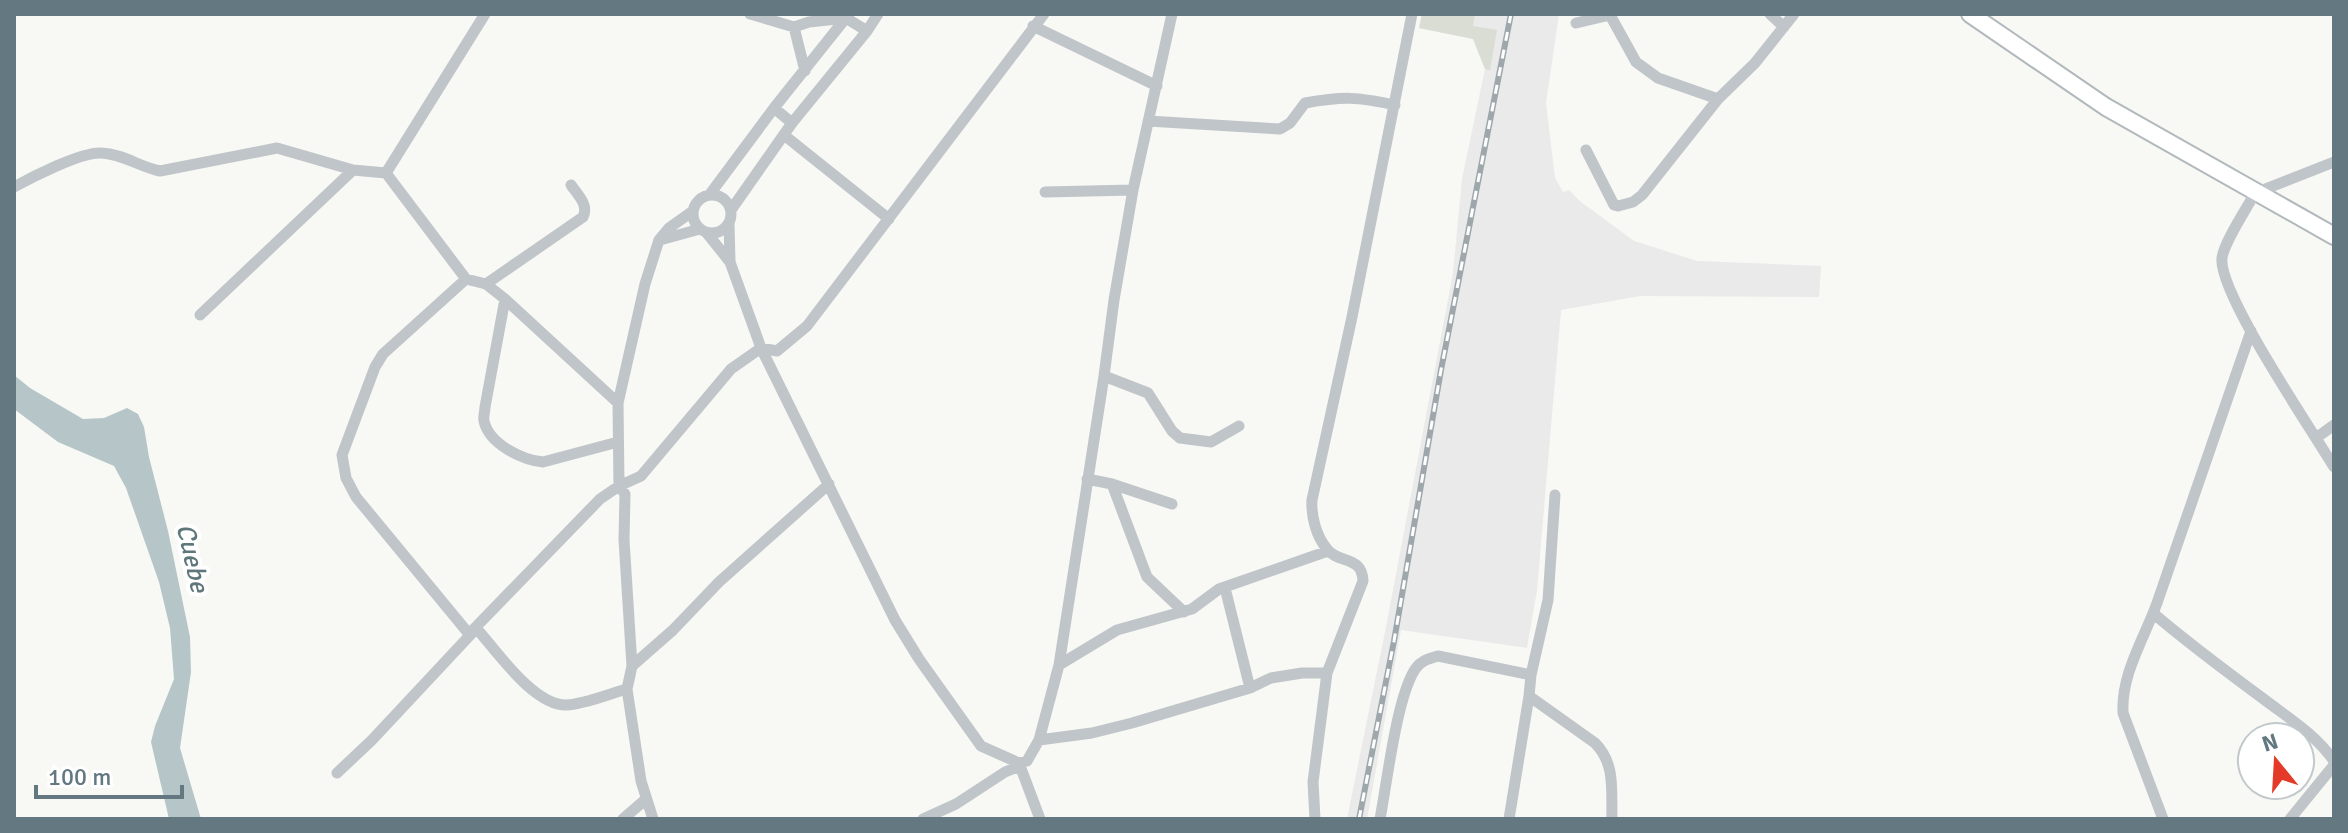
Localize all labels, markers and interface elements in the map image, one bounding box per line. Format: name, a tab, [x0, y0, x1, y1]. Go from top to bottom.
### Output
water label: Cuebe	[169, 521, 216, 597]
north arrow	[2236, 721, 2316, 801]
text: N	[2259, 727, 2281, 758]
scale bar	[36, 749, 182, 799]
text: 100 m	[48, 762, 111, 792]

